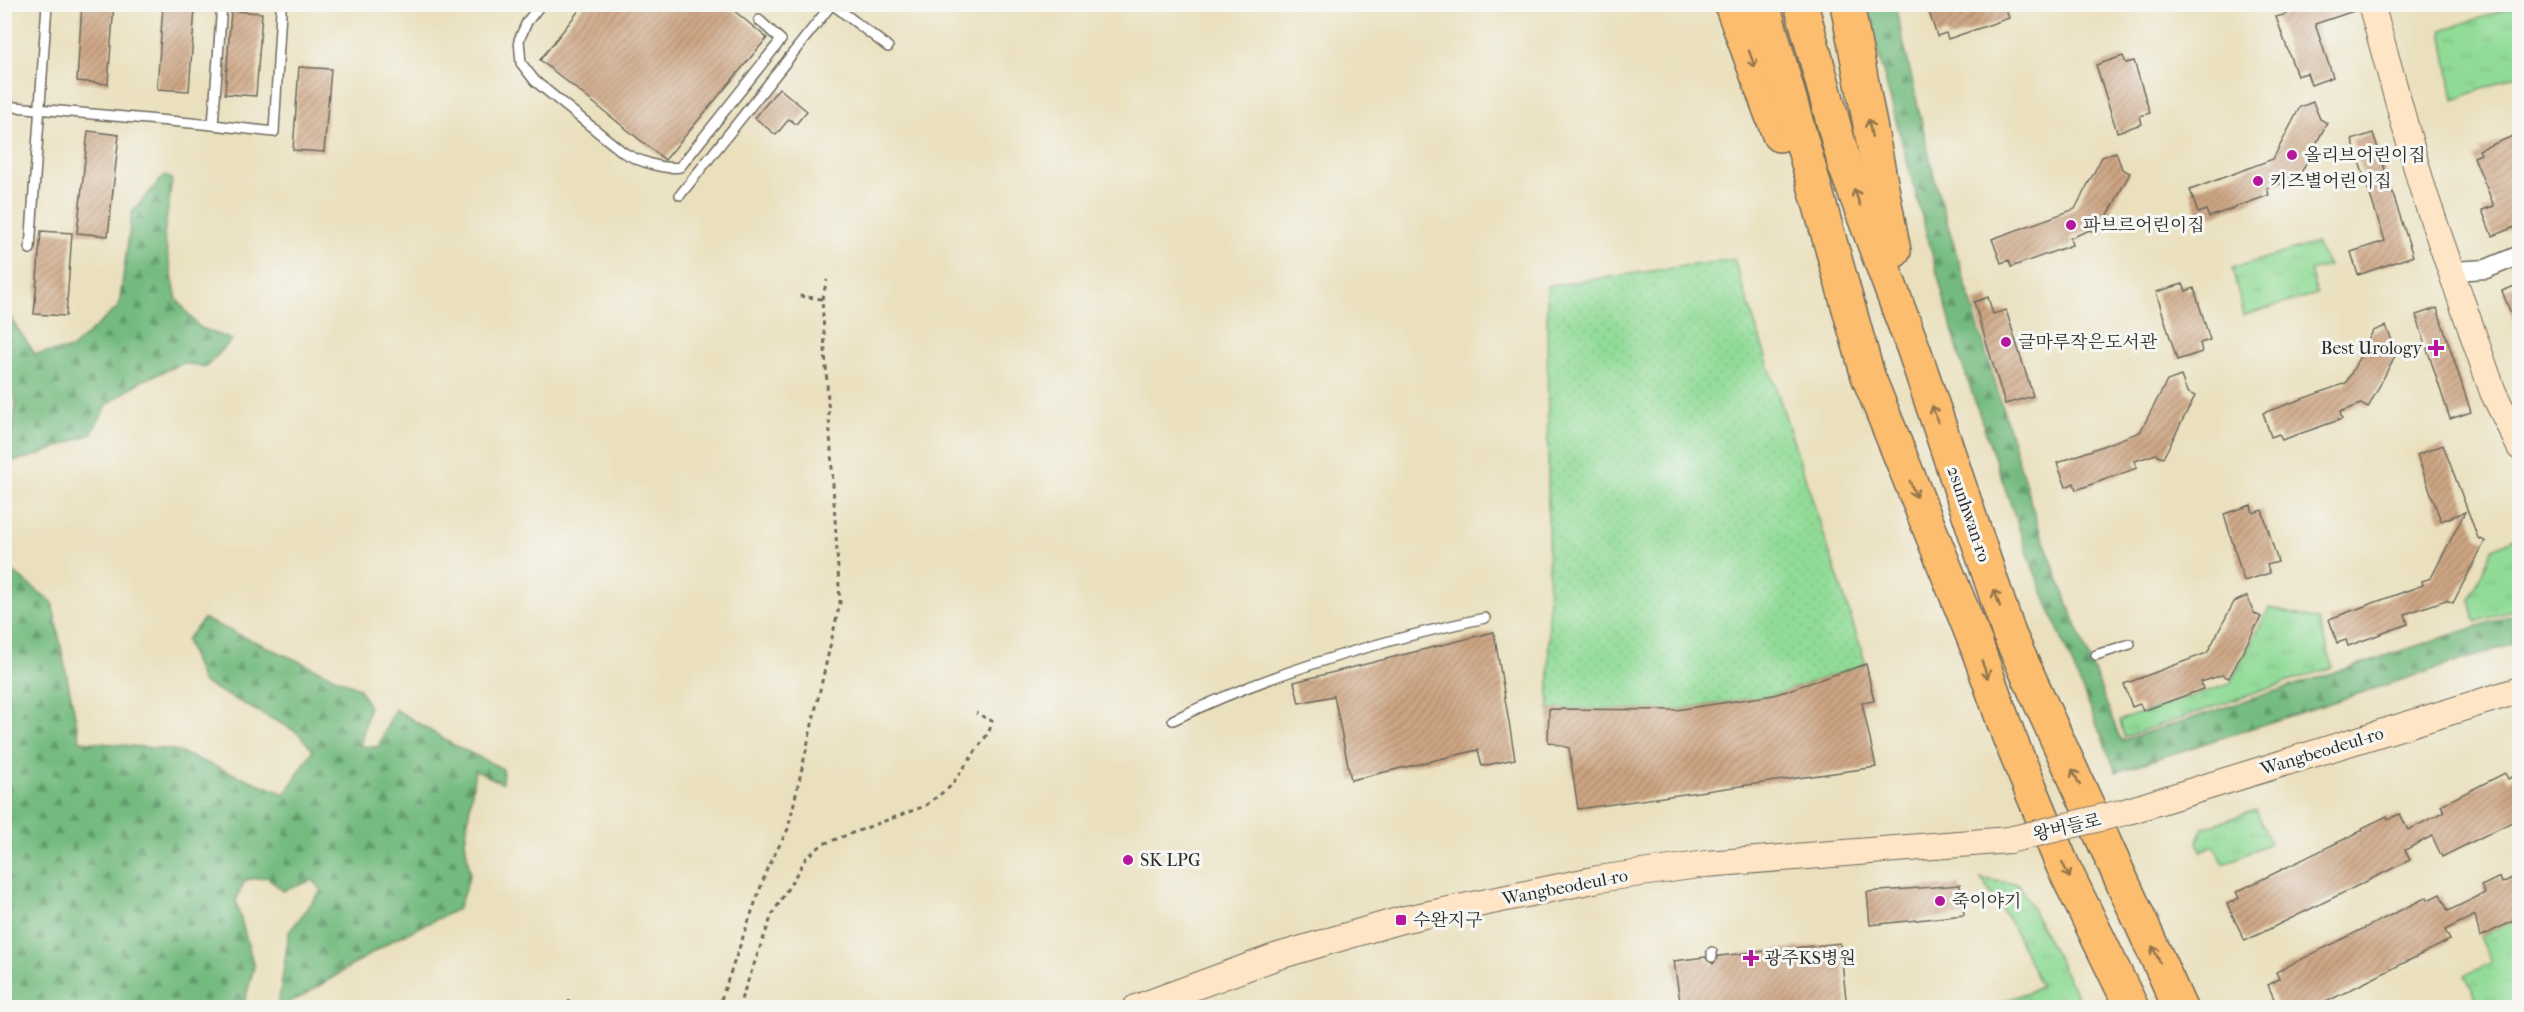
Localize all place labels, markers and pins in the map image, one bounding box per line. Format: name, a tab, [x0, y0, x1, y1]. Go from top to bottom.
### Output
place label: 올리브어린이집	[2304, 145, 2426, 166]
marker: 올리브어린이집	[2285, 148, 2299, 162]
place label: 키즈별어린이집	[2270, 171, 2392, 192]
marker: 키즈별어린이집	[2251, 174, 2265, 188]
place label: 파브르어린이집	[2083, 215, 2205, 236]
marker: 파브르어린이집	[2064, 218, 2078, 232]
place label: 글마루작은도서관	[2018, 332, 2158, 353]
marker: 글마루작은도서관	[1999, 335, 2013, 349]
place label: Best Urology	[2321, 338, 2423, 359]
marker: Best Urology	[2427, 339, 2445, 357]
place label: SK LPG	[1140, 850, 1201, 871]
marker: SK LPG	[1121, 853, 1135, 867]
place label: 죽이야기	[1952, 891, 2022, 912]
marker: 죽이야기	[1933, 894, 1947, 908]
place label: 수완지구	[1413, 910, 1483, 931]
marker: 수완지구	[1394, 913, 1408, 927]
place label: 광주KS병원	[1764, 948, 1856, 969]
marker: 광주KS병원	[1742, 949, 1760, 967]

